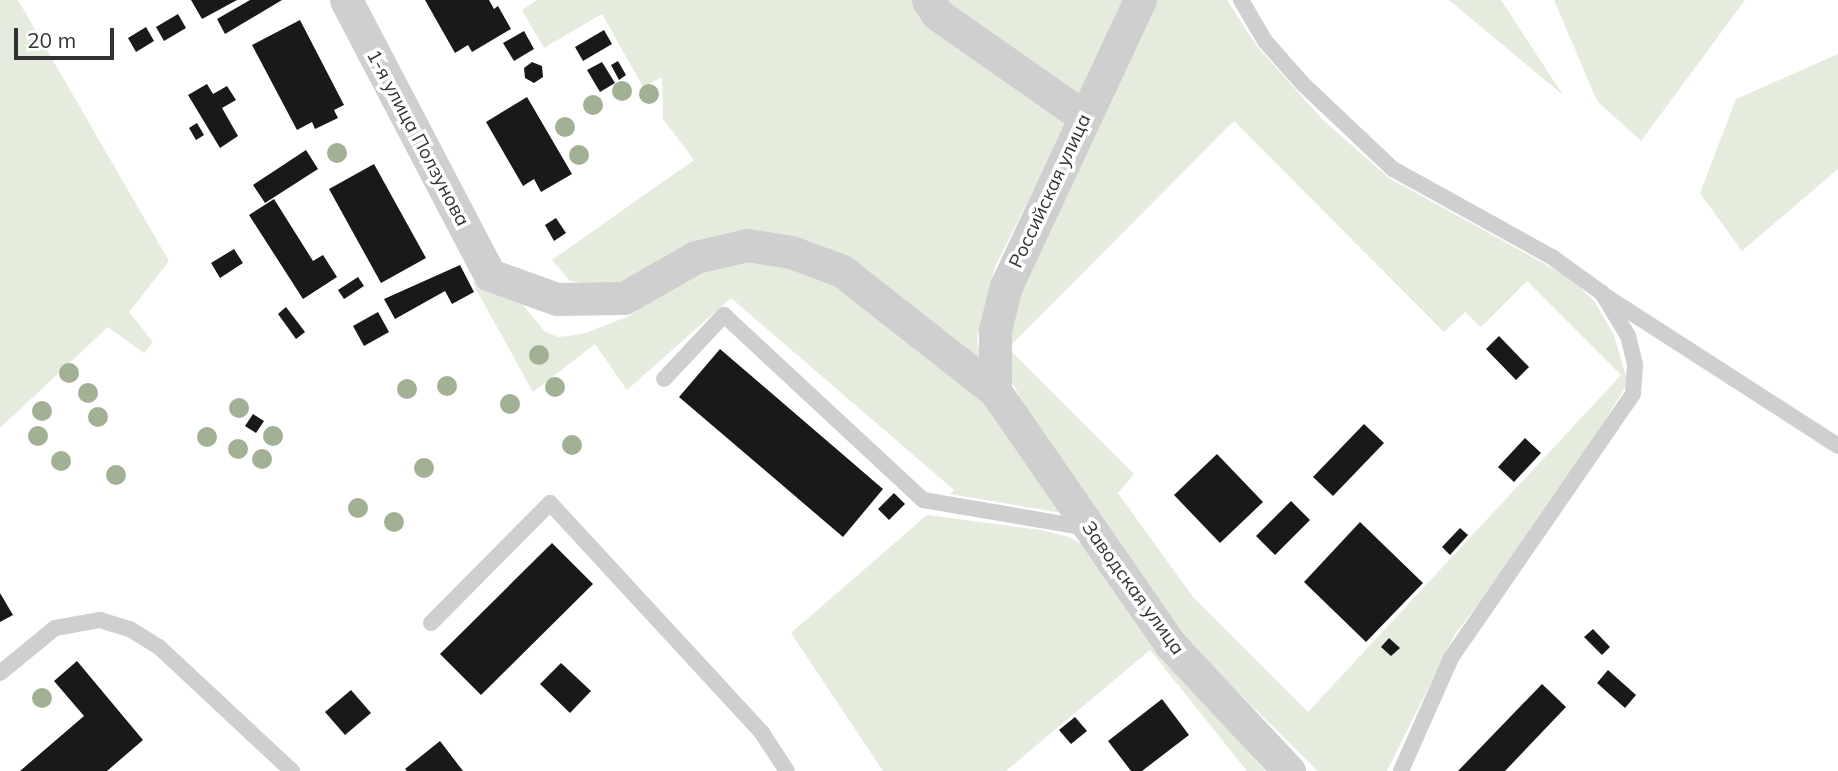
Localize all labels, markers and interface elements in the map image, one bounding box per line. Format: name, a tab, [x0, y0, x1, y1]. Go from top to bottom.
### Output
scale bar	[18, 14, 117, 58]
text: 20 m	[27, 27, 76, 53]
street label: 1-я улица Ползунова	[362, 46, 474, 230]
street label: Российская улица	[1004, 110, 1096, 272]
street label: Заводская улица	[1077, 517, 1189, 659]

